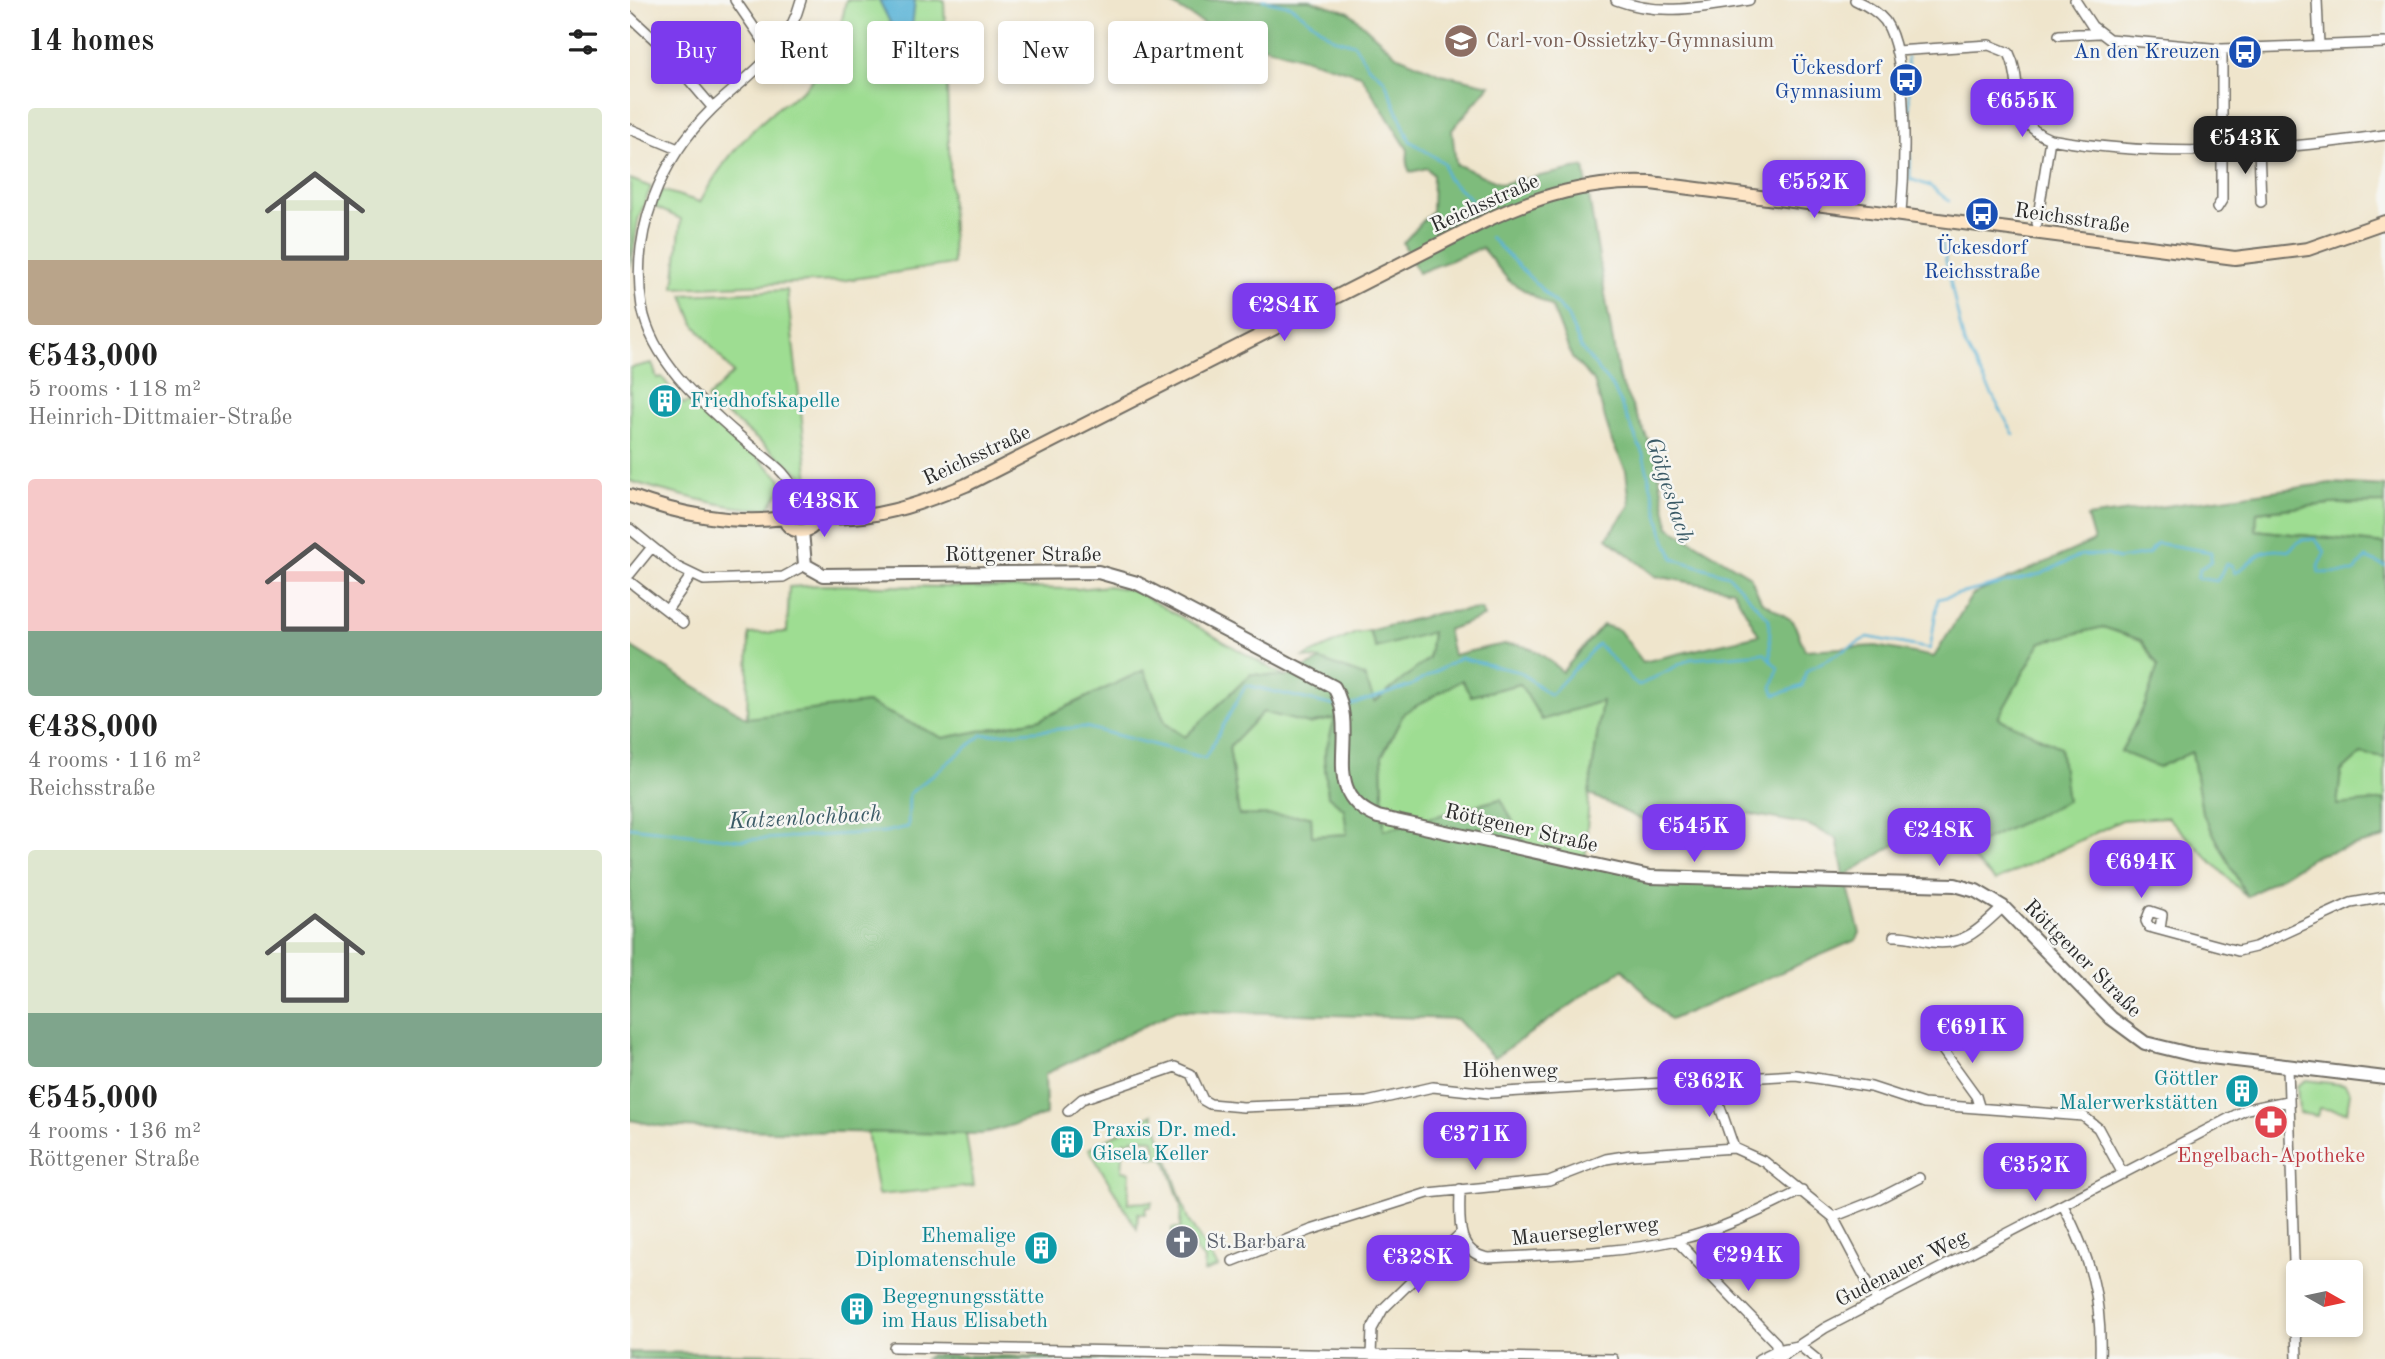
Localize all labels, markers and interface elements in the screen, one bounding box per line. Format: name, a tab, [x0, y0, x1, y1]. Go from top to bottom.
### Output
chip: Buy	[651, 21, 741, 84]
chip: Rent	[755, 21, 853, 84]
chip: Filters	[867, 21, 984, 84]
chip: New	[998, 21, 1094, 84]
chip: Apartment	[1108, 21, 1268, 84]
school or university icon: Carl-von-Ossietzky-Gymnasium	[1442, 22, 1480, 60]
icon: filters	[564, 23, 602, 61]
text: 14 homes	[28, 27, 154, 57]
place label: Carl-von-Ossietzky-Gymnasium	[1486, 31, 1774, 52]
bus stop icon: An den Kreuzen	[2226, 33, 2264, 71]
place label: An den Kreuzen	[2073, 42, 2220, 63]
place label: Ückesdorf Gymnasium	[1775, 54, 1883, 103]
bus stop icon: Ückesdorf Gymnasium	[1887, 61, 1925, 99]
pin: €655K	[1973, 80, 2071, 139]
text: €655K	[1986, 90, 2058, 113]
pin: €543K	[2196, 116, 2294, 176]
text: €543K	[2209, 127, 2281, 150]
icon: home	[252, 153, 378, 279]
pin: €552K	[1765, 160, 1863, 220]
street label: Reichsstraße	[1428, 171, 1542, 237]
text: €552K	[1778, 171, 1850, 194]
bus stop icon: Ückesdorf Reichsstraße	[1963, 195, 2001, 233]
street label: Reichsstraße	[2013, 201, 2131, 237]
place label: Ückesdorf Reichsstraße	[1924, 234, 2040, 283]
pin: €284K	[1235, 284, 1333, 343]
text: €284K	[1248, 294, 1320, 317]
text: €543,000	[28, 342, 158, 372]
text: 5 rooms · 118 m²	[28, 378, 201, 401]
building icon: Friedhofskapelle	[646, 382, 684, 420]
place label: Friedhofskapelle	[690, 391, 840, 412]
text: Heinrich-Dittmaier-Straße	[28, 406, 292, 429]
street label: Reichsstraße	[920, 422, 1034, 490]
water label: Götgesbach	[1640, 434, 1697, 546]
pin: €438K	[775, 480, 873, 539]
text: €438K	[788, 490, 860, 513]
icon: home	[252, 524, 378, 650]
street label: Röttgener Straße	[945, 545, 1101, 566]
text: €438,000	[28, 713, 158, 743]
text: 4 rooms · 116 m²	[28, 749, 201, 772]
text: Reichsstraße	[28, 777, 155, 800]
street label: Röttgener Straße	[1442, 801, 1600, 857]
water label: Katzenlochbach	[727, 802, 882, 834]
pin: €545K	[1645, 804, 1743, 864]
pin: €248K	[1890, 808, 1988, 868]
text: €545K	[1658, 815, 1730, 838]
text: €248K	[1903, 819, 1975, 842]
pin: €694K	[2092, 841, 2190, 900]
text: €694K	[2105, 851, 2177, 874]
icon: home	[252, 895, 378, 1021]
street label: Röttgener Straße	[2019, 896, 2145, 1022]
pin: €691K	[1923, 1006, 2021, 1065]
text: €691K	[1936, 1016, 2008, 1039]
pin: €362K	[1660, 1060, 1758, 1119]
street label: Höhenweg	[1462, 1061, 1558, 1082]
place label: Göttler Malerwerkstätten	[2059, 1069, 2218, 1114]
text: €362K	[1673, 1070, 1745, 1093]
building icon: Göttler Malerwerkstätten	[2223, 1072, 2261, 1110]
text: €545,000	[28, 1084, 158, 1114]
pharmacy icon: Engelbach-Apotheke	[2252, 1103, 2290, 1141]
pin: €371K	[1426, 1112, 1524, 1172]
text: 4 rooms · 136 m²	[28, 1120, 201, 1143]
place label: Praxis Dr. med. Gisela Keller	[1092, 1120, 1237, 1165]
building icon: Praxis Dr. med. Gisela Keller	[1048, 1123, 1086, 1161]
text: €371K	[1439, 1123, 1511, 1146]
pin: €352K	[1986, 1144, 2084, 1203]
place label: Engelbach-Apotheke	[2177, 1146, 2365, 1167]
text: Röttgener Straße	[28, 1148, 200, 1171]
text: €352K	[1999, 1154, 2071, 1177]
street label: Mauerseglerweg	[1510, 1214, 1660, 1250]
church icon: St.Barbara	[1163, 1223, 1201, 1261]
place label: Ehemalige Diplomatenschule	[855, 1226, 1016, 1271]
street label: Gudenauer Weg	[1832, 1226, 1972, 1311]
building icon: Ehemalige Diplomatenschule	[1022, 1229, 1060, 1267]
place label: St.Barbara	[1206, 1232, 1306, 1253]
pin: €294K	[1699, 1234, 1797, 1293]
pin: €328K	[1369, 1236, 1467, 1295]
text: €294K	[1712, 1244, 1784, 1267]
text: €328K	[1382, 1246, 1454, 1269]
north arrow	[2286, 1260, 2362, 1337]
map controls	[2286, 1260, 2363, 1337]
place label: Begegnungsstätte im Haus Elisabeth	[882, 1287, 1048, 1332]
building icon: Begegnungsstätte im Haus Elisabeth	[838, 1290, 876, 1328]

